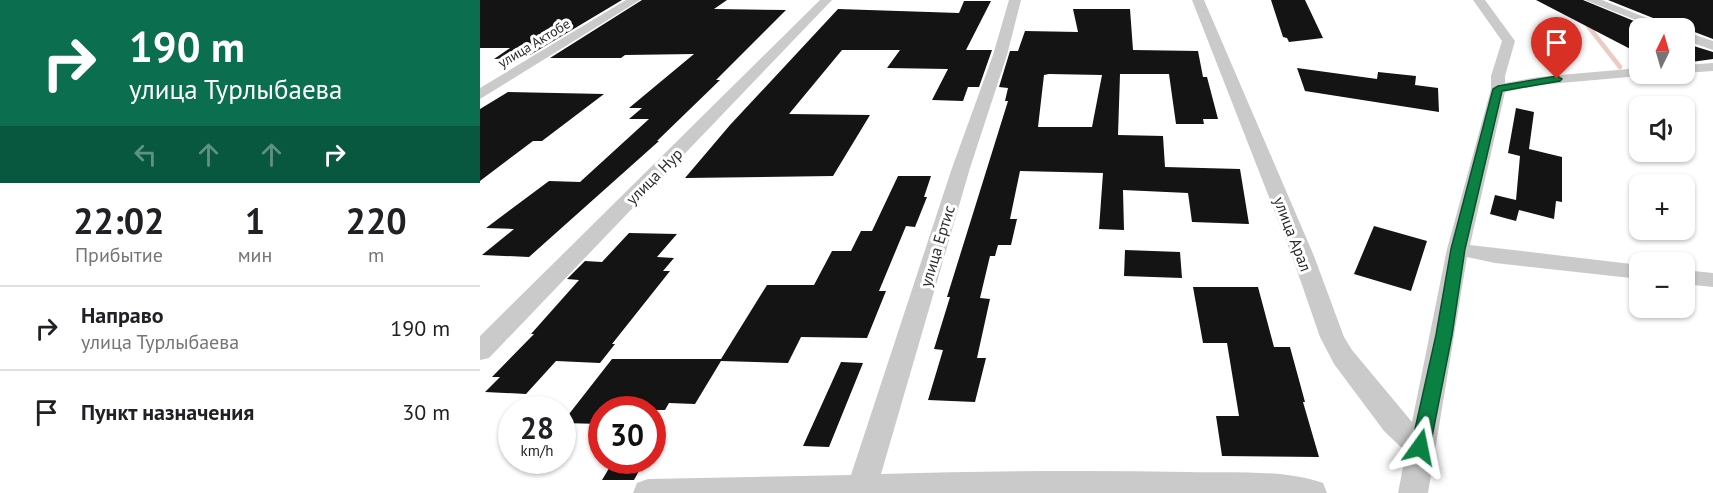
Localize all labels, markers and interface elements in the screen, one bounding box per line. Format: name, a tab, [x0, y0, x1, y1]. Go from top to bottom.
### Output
street label: улица Актобе	[495, 14, 573, 72]
pin	[1531, 17, 1582, 79]
north arrow	[1629, 18, 1695, 84]
map controls	[1629, 18, 1695, 318]
text: 190 m	[129, 19, 245, 74]
icon: right	[30, 24, 108, 102]
icon: arrive	[1540, 26, 1573, 59]
text: улица Турлыбаева	[129, 72, 343, 106]
button: sound	[1629, 96, 1695, 162]
icon: left	[129, 138, 162, 171]
icon: ahead	[192, 138, 225, 171]
icon: ahead	[255, 138, 288, 171]
icon: right	[318, 138, 351, 171]
street label: улица Нур	[622, 144, 686, 208]
button: +	[1629, 174, 1695, 240]
street label: улица Арал	[1270, 194, 1316, 274]
text: 22:02	[73, 197, 165, 244]
text: 1	[245, 197, 265, 244]
text: 220	[346, 197, 407, 244]
street label: улица Ертис	[915, 203, 959, 289]
text: Прибытие	[75, 242, 163, 268]
text: мин	[238, 242, 272, 268]
text: m	[368, 242, 384, 268]
button: −	[1629, 252, 1695, 318]
text: Направо	[81, 301, 164, 329]
icon: right	[30, 312, 63, 345]
text: 190 m	[390, 314, 450, 342]
text: улица Турлыбаева	[81, 329, 239, 355]
icon: arrive	[30, 396, 63, 429]
speed limit sign: 30	[588, 396, 666, 474]
text: Пункт назначения	[81, 398, 254, 426]
text: 30 m	[402, 398, 450, 426]
text: 28	[520, 408, 554, 447]
position arrow	[1388, 415, 1452, 479]
text: km/h	[521, 441, 553, 460]

